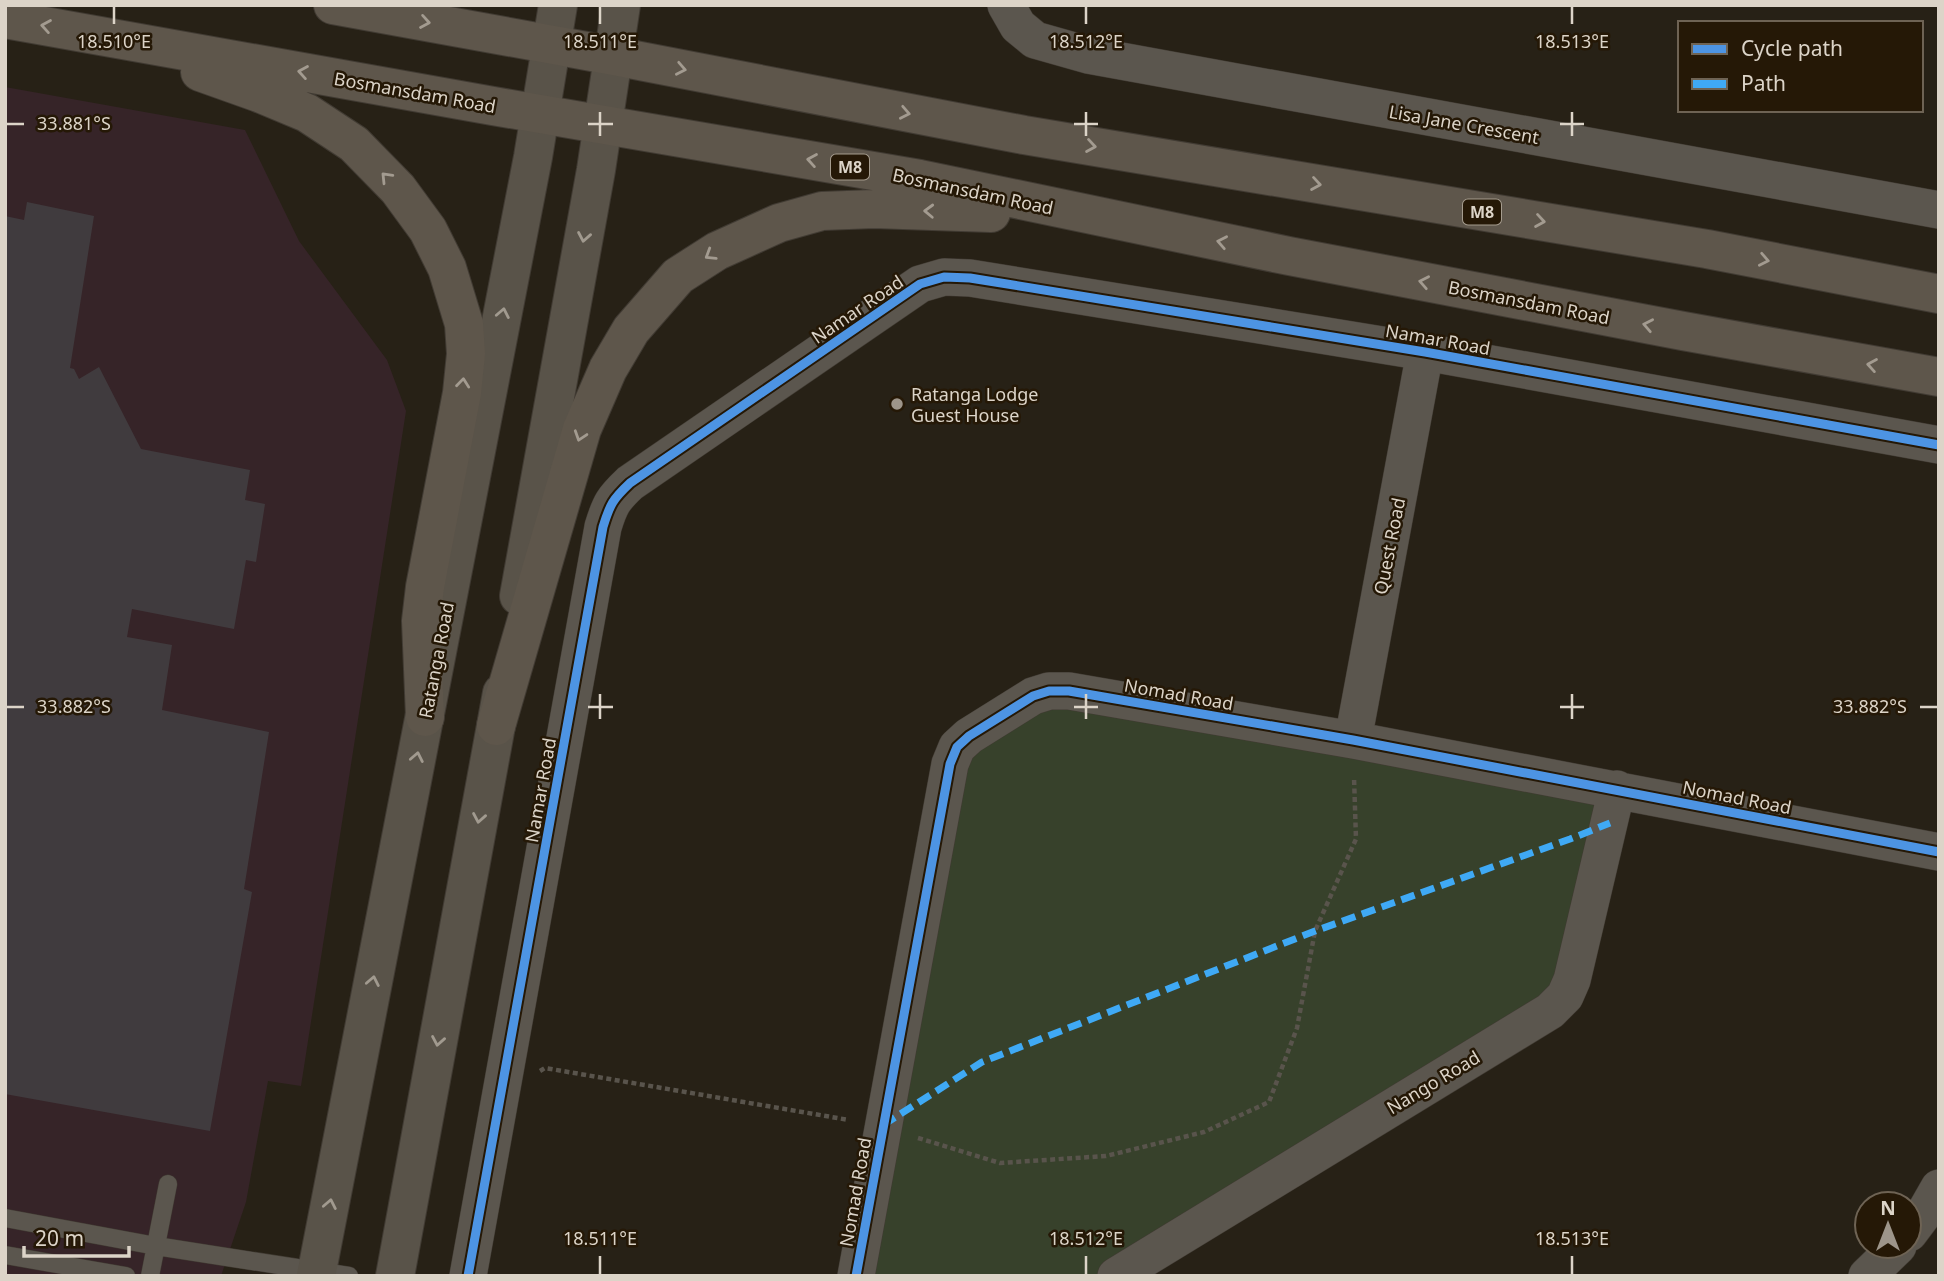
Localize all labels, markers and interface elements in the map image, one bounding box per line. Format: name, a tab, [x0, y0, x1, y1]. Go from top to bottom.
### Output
one-way arrow	[419, 13, 431, 28]
one-way arrow	[40, 19, 52, 34]
legend	[1678, 21, 1923, 112]
text: 18.510°E	[77, 29, 151, 53]
text: 18.511°E	[563, 29, 637, 53]
text: 18.512°E	[1049, 29, 1123, 53]
text: 18.513°E	[1535, 29, 1609, 53]
text: Cycle path	[1741, 34, 1843, 62]
one-way arrow	[675, 61, 687, 76]
one-way arrow	[298, 65, 309, 80]
street label: Bosmansdam Road	[332, 66, 498, 118]
text: Path	[1741, 69, 1786, 97]
street label: Lisa Jane Crescent	[1387, 99, 1541, 149]
one-way arrow	[899, 104, 911, 119]
text: 33.881°S	[37, 111, 111, 135]
one-way arrow	[1085, 138, 1097, 153]
one-way arrow	[806, 153, 818, 168]
road number: M8	[831, 154, 869, 180]
street label: Bosmansdam Road	[890, 162, 1056, 220]
one-way arrow	[381, 172, 394, 185]
one-way arrow	[1310, 176, 1322, 191]
road number: M8	[1463, 200, 1501, 224]
one-way arrow	[923, 203, 934, 218]
one-way arrow	[1534, 213, 1546, 228]
one-way arrow	[577, 231, 592, 243]
one-way arrow	[1216, 236, 1228, 251]
one-way arrow	[705, 247, 718, 260]
one-way arrow	[1758, 252, 1770, 267]
street label: Namar Road	[806, 269, 908, 349]
one-way arrow	[1418, 275, 1430, 290]
street label: Bosmansdam Road	[1446, 275, 1612, 329]
one-way arrow	[494, 307, 509, 319]
street label: Namar Road	[1384, 318, 1492, 360]
one-way arrow	[1642, 318, 1654, 333]
one-way arrow	[1866, 358, 1877, 373]
one-way arrow	[455, 377, 470, 388]
place label: Ratanga Lodge Guest House	[911, 382, 1038, 427]
marker: Ratanga Lodge Guest House	[889, 396, 905, 412]
one-way arrow	[574, 429, 588, 441]
street label: Quest Road	[1368, 495, 1410, 597]
street label: Ratanga Road	[413, 600, 459, 720]
street label: Nomad Road	[1122, 673, 1236, 715]
text: 33.882°S	[37, 694, 111, 718]
text: 33.882°S	[1833, 694, 1907, 718]
street label: Namar Road	[519, 736, 561, 844]
one-way arrow	[409, 751, 424, 763]
street label: Nomad Road	[1680, 775, 1794, 819]
one-way arrow	[472, 812, 487, 824]
one-way arrow	[365, 975, 380, 987]
one-way arrow	[431, 1035, 446, 1047]
street label: Nango Road	[1382, 1045, 1484, 1119]
street label: Nomad Road	[834, 1135, 876, 1249]
north arrow	[1853, 1190, 1923, 1260]
text: N	[1880, 1195, 1896, 1221]
one-way arrow	[322, 1198, 337, 1210]
scale bar	[24, 1214, 130, 1258]
text: 20 m	[35, 1224, 84, 1252]
text: 18.511°E	[563, 1226, 637, 1250]
text: 18.512°E	[1049, 1226, 1123, 1250]
text: 18.513°E	[1535, 1226, 1609, 1250]

